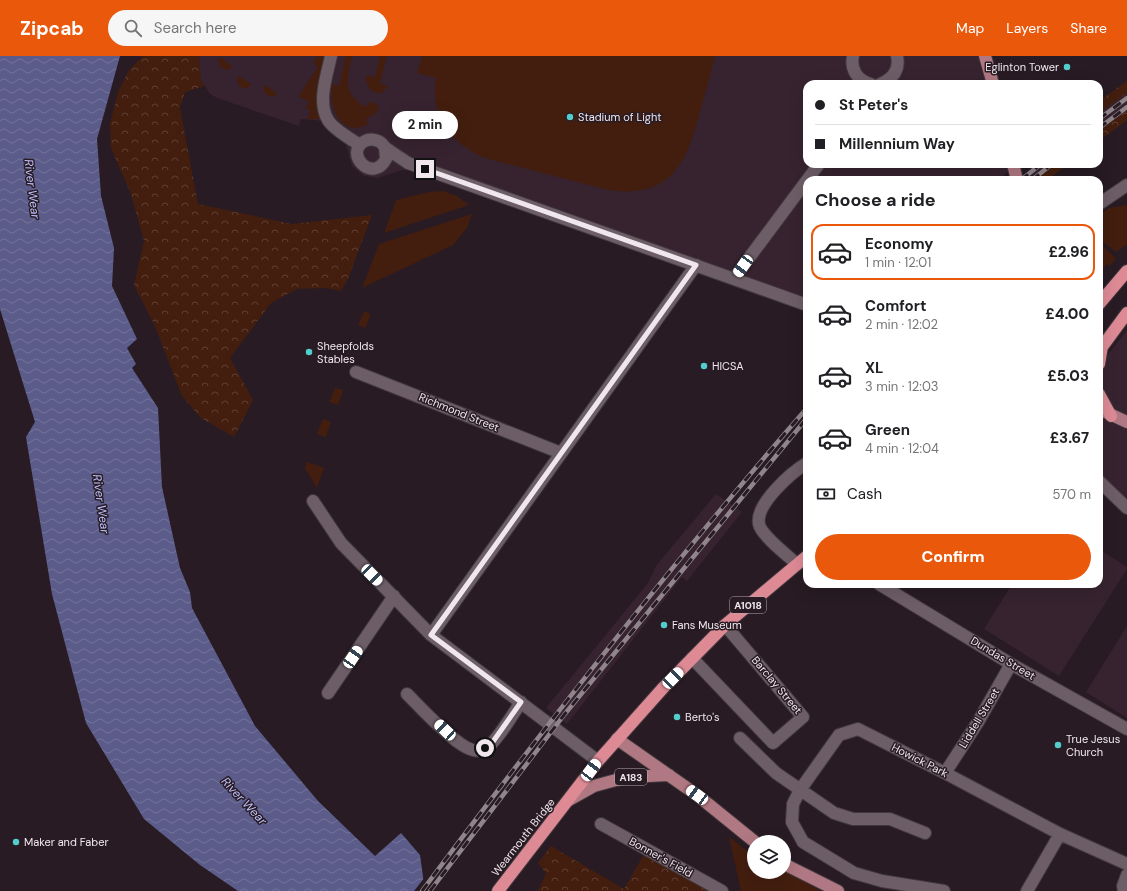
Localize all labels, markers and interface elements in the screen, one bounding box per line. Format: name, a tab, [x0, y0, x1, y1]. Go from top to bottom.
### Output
search box	[108, 10, 388, 46]
text: Zipcab	[20, 16, 84, 41]
icon: search	[122, 17, 144, 39]
text: Search here	[154, 18, 237, 38]
text: Map	[956, 19, 984, 37]
text: Layers	[1006, 19, 1048, 37]
text: Share	[1070, 19, 1107, 37]
place label: Eglinton Tower	[985, 60, 1059, 74]
marker: Eglinton Tower	[1062, 62, 1072, 72]
text: St Peter's	[839, 95, 908, 115]
place label: Stadium of Light	[578, 110, 662, 124]
callout: 2 min	[392, 111, 458, 139]
marker: Stadium of Light	[565, 112, 575, 122]
text: 2 min	[408, 116, 442, 133]
text: Millennium Way	[839, 134, 955, 154]
water label: River Wear	[20, 158, 44, 220]
route end	[416, 160, 434, 178]
text: Choose a ride	[815, 188, 936, 212]
icon: car	[817, 234, 853, 270]
text: Economy	[865, 234, 933, 254]
text: £2.96	[1048, 242, 1089, 262]
car	[731, 253, 755, 279]
text: 1 min · 12:01	[865, 254, 931, 271]
icon: car	[817, 296, 853, 332]
text: Comfort	[865, 296, 926, 316]
text: £4.00	[1045, 304, 1089, 324]
text: 2 min · 12:02	[865, 316, 938, 333]
place label: Sheepfolds Stables	[317, 339, 374, 366]
marker: Sheepfolds Stables	[304, 347, 314, 357]
icon: car	[817, 358, 853, 394]
text: XL	[865, 358, 883, 378]
place label: HICSA	[712, 359, 744, 373]
marker: HICSA	[699, 361, 709, 371]
text: £5.03	[1047, 366, 1089, 386]
text: 3 min · 12:03	[865, 378, 939, 395]
street label: Richmond Street	[417, 390, 501, 434]
icon: car	[817, 420, 853, 456]
text: Green	[865, 420, 910, 440]
text: £3.67	[1050, 428, 1089, 448]
text: 4 min · 12:04	[865, 440, 939, 457]
water label: River Wear	[89, 473, 113, 535]
icon: cash	[815, 483, 837, 505]
text: Cash	[847, 484, 882, 504]
text: 570 m	[1053, 486, 1091, 503]
button: Confirm	[815, 534, 1091, 580]
car	[359, 562, 385, 588]
road number: A1018	[730, 597, 766, 613]
place label: Fans Museum	[672, 618, 742, 632]
marker: Fans Museum	[659, 620, 669, 630]
street label: Dundas Street	[968, 633, 1038, 683]
car	[341, 644, 365, 670]
street label: Barclay Street	[749, 653, 805, 717]
car	[660, 665, 686, 691]
street label: Liddell Street	[956, 685, 1002, 751]
place label: Berto's	[685, 710, 719, 724]
marker: Berto's	[672, 712, 682, 722]
car	[432, 717, 458, 743]
place label: True Jesus Church	[1066, 732, 1120, 759]
route start	[476, 739, 494, 757]
street label: Howick Park	[890, 740, 951, 780]
marker: True Jesus Church	[1053, 740, 1063, 750]
car	[579, 757, 603, 783]
road number: A183	[615, 769, 647, 785]
water label: River Wear	[218, 774, 271, 829]
car	[684, 783, 710, 807]
street label: Wearmouth Bridge	[488, 795, 558, 879]
street label: Bonner's Field	[627, 834, 695, 880]
place label: Maker and Faber	[24, 835, 108, 849]
map controls	[747, 835, 791, 879]
button: layers	[747, 835, 791, 879]
marker: Maker and Faber	[11, 837, 21, 847]

